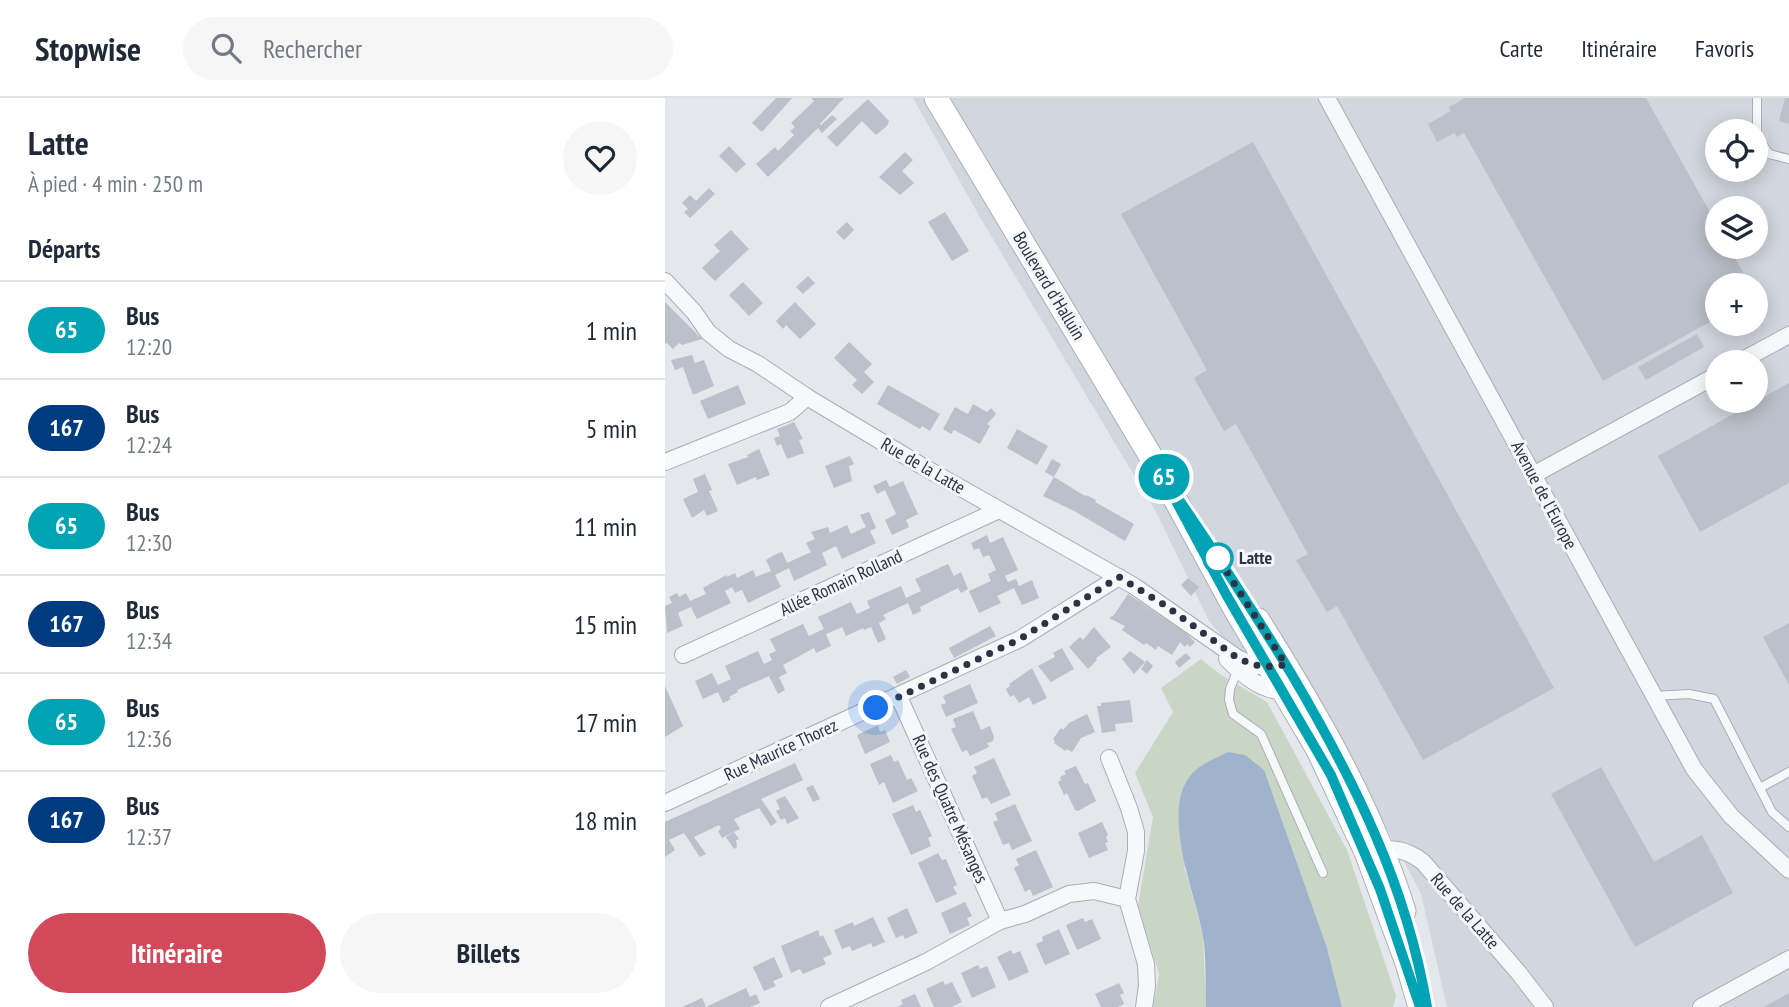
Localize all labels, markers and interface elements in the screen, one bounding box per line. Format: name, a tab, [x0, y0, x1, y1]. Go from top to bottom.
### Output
search box	[183, 17, 673, 80]
text: Stopwise	[35, 27, 141, 70]
icon: search	[207, 29, 245, 67]
text: Rechercher	[263, 32, 362, 65]
text: Carte	[1499, 33, 1543, 64]
text: Itinéraire	[1581, 33, 1657, 64]
text: Favoris	[1695, 33, 1754, 64]
map controls	[1705, 119, 1768, 413]
button: locate	[1705, 119, 1768, 182]
text: Latte	[28, 121, 89, 164]
button: heart	[563, 121, 637, 195]
text: À pied · 4 min · 250 m	[28, 169, 203, 198]
button: layers	[1705, 196, 1768, 259]
street label: Boulevard d'Halluin	[1008, 228, 1091, 344]
text: Départs	[28, 232, 100, 265]
button: +	[1705, 273, 1768, 336]
text: Bus	[126, 299, 159, 332]
text: 65	[55, 314, 78, 345]
text: 1 min	[586, 314, 637, 347]
text: 12:20	[126, 332, 172, 361]
button: −	[1705, 350, 1768, 413]
text: Bus	[126, 397, 159, 430]
text: 167	[49, 412, 84, 443]
text: 5 min	[586, 412, 637, 445]
text: 12:24	[126, 430, 172, 459]
street label: Rue de la Latte	[877, 432, 970, 499]
street label: Avenue de l'Europe	[1506, 437, 1583, 553]
line badge: 65	[1133, 454, 1195, 500]
text: 65	[1153, 461, 1175, 492]
text: Bus	[126, 495, 159, 528]
text: 65	[55, 510, 78, 541]
text: 11 min	[574, 510, 637, 543]
text: 12:30	[126, 528, 172, 557]
marker: Latte	[1203, 543, 1233, 573]
street label: Allée Romain Rolland	[776, 544, 906, 621]
place label: Latte	[1239, 546, 1272, 569]
text: Bus	[126, 593, 159, 626]
text: 167	[49, 608, 84, 639]
text: 15 min	[574, 608, 637, 641]
text: 12:34	[126, 626, 172, 655]
your location	[858, 690, 893, 725]
text: Bus	[126, 691, 159, 724]
text: 65	[55, 706, 78, 737]
text: 17 min	[575, 706, 637, 739]
street label: Rue Maurice Thorez	[720, 713, 841, 786]
text: 12:36	[126, 724, 172, 753]
street label: Rue des Quatre Mésanges	[907, 731, 994, 887]
text: Bus	[126, 789, 159, 822]
text: 167	[49, 804, 84, 835]
text: 18 min	[574, 804, 637, 837]
text: 12:37	[126, 822, 172, 851]
street label: Rue de la Latte	[1426, 868, 1505, 954]
button: Itinéraire	[28, 913, 326, 993]
button: Billets	[340, 913, 637, 993]

